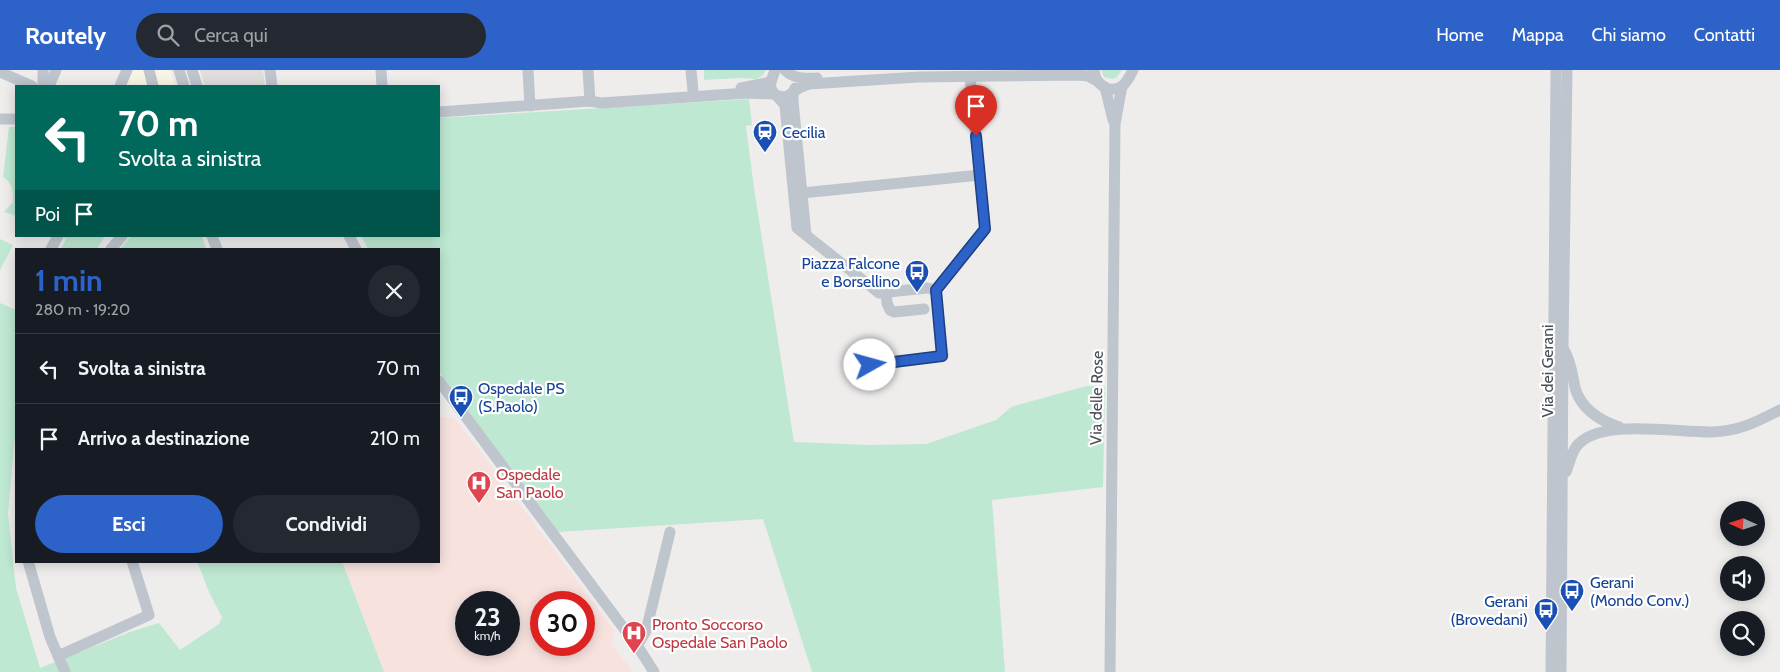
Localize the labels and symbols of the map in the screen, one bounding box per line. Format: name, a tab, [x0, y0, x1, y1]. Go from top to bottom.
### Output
pin	[955, 85, 997, 136]
station icon: Cecilia	[752, 119, 778, 153]
place label: Cecilia	[782, 123, 826, 142]
place label: Piazza Falcone e Borsellino	[802, 254, 900, 291]
bus stop icon: Piazza Falcone e Borsellino	[904, 259, 930, 293]
street label: Via dei Gerani	[1538, 324, 1557, 418]
position arrow	[843, 338, 895, 390]
street label: Via delle Rose	[1086, 351, 1107, 445]
place label: Ospedale PS (S.Paolo)	[478, 379, 565, 416]
bus stop icon: Ospedale PS (S.Paolo)	[448, 384, 474, 418]
place label: Ospedale San Paolo	[496, 465, 564, 502]
hospital icon: Ospedale San Paolo	[466, 470, 492, 504]
north arrow	[1720, 501, 1765, 546]
place label: Gerani (Mondo Conv.)	[1590, 573, 1689, 610]
bus stop icon: Gerani (Mondo Conv.)	[1559, 578, 1585, 612]
speed limit sign: 30	[530, 591, 595, 656]
place label: Gerani (Brovedani)	[1450, 592, 1528, 629]
bus stop icon: Gerani (Brovedani)	[1533, 597, 1559, 631]
place label: Pronto Soccorso Ospedale San Paolo	[652, 615, 788, 652]
hospital icon: Pronto Soccorso Ospedale San Paolo	[621, 620, 647, 654]

